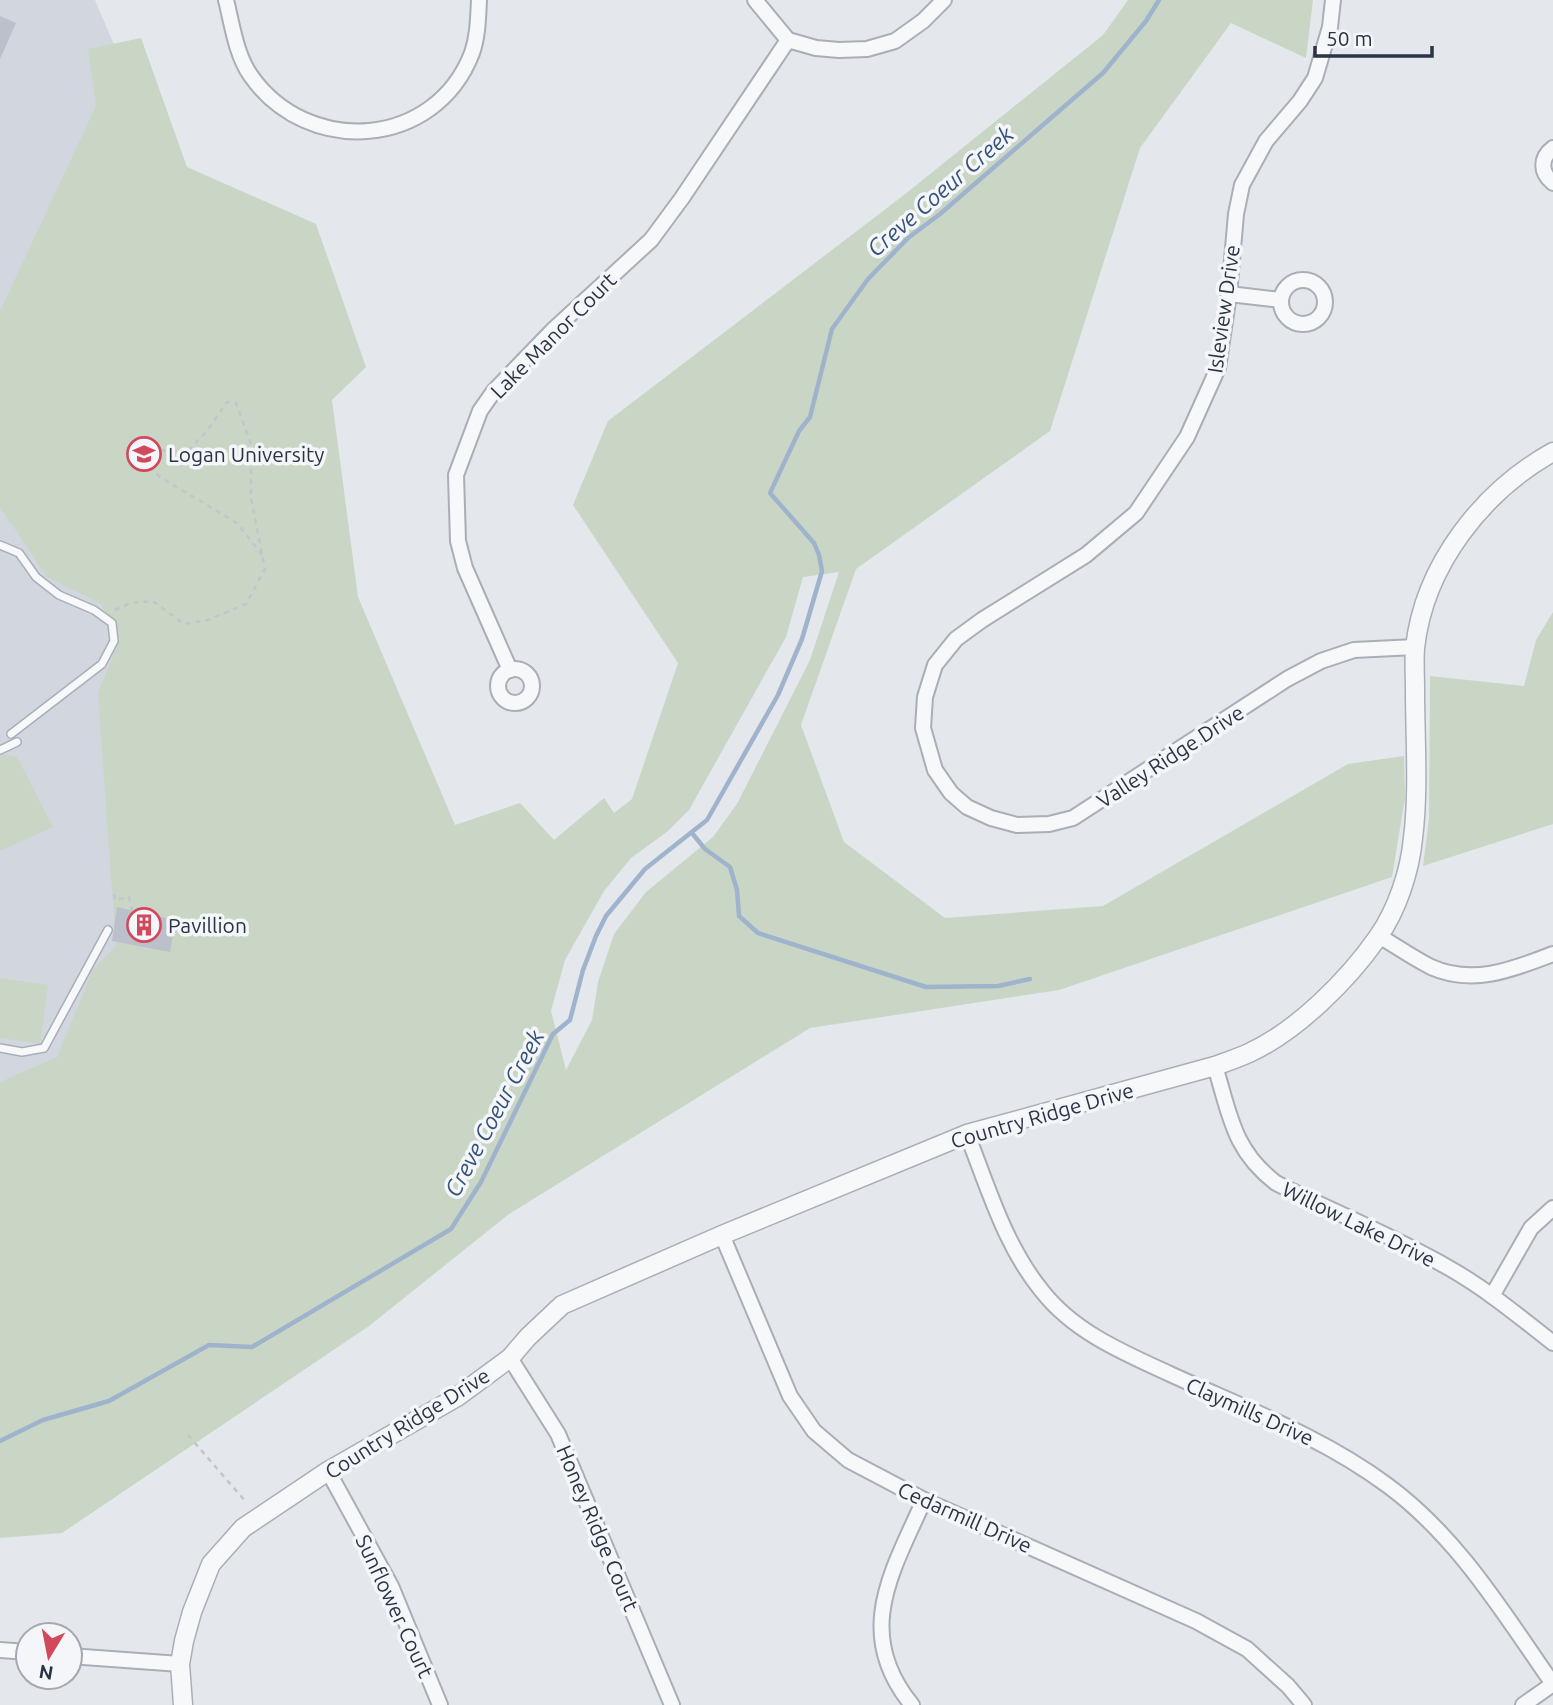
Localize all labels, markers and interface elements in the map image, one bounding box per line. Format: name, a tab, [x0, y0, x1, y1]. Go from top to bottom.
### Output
scale bar	[1315, 14, 1432, 58]
text: 50 m	[1326, 26, 1373, 50]
water label: Creve Coeur Creek	[862, 121, 1018, 261]
street label: Isleview Drive	[1202, 243, 1244, 375]
street label: Lake Manor Court	[485, 267, 621, 403]
school or university icon: Logan University	[125, 435, 163, 473]
place label: Logan University	[168, 442, 324, 466]
street label: Valley Ridge Drive	[1092, 700, 1248, 812]
building icon: Pavillion	[125, 906, 163, 944]
place label: Pavillion	[168, 913, 247, 937]
water label: Creve Coeur Creek	[440, 1025, 549, 1201]
street label: Country Ridge Drive	[948, 1077, 1136, 1153]
street label: Willow Lake Drive	[1279, 1177, 1439, 1271]
street label: Country Ridge Drive	[320, 1363, 494, 1483]
street label: Claymills Drive	[1182, 1372, 1318, 1450]
street label: Honey Ridge Court	[552, 1442, 644, 1614]
street label: Cedarmill Drive	[894, 1477, 1036, 1557]
street label: Sunflower Court	[351, 1531, 439, 1681]
north arrow	[14, 1621, 84, 1691]
text: N	[37, 1661, 55, 1685]

